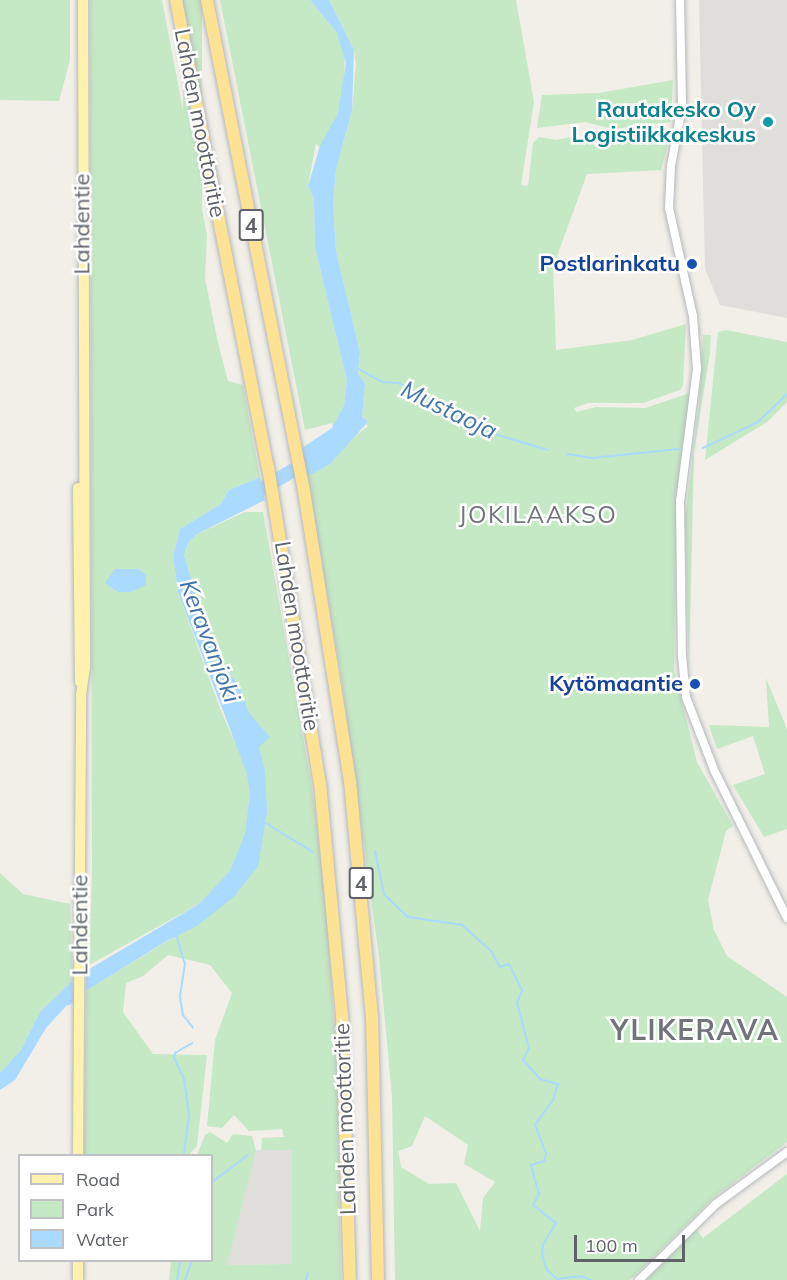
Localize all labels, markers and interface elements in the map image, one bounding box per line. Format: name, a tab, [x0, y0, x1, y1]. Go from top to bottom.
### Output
street label: Lahden moottoritie	[169, 26, 231, 220]
place label: Rautakesko Oy Logistiikkakeskus	[572, 96, 756, 148]
marker: Rautakesko Oy Logistiikkakeskus	[761, 115, 775, 129]
street label: Lahdentie	[69, 173, 95, 275]
road number: 4	[238, 207, 264, 243]
place label: Postlarinkatu	[539, 251, 680, 277]
marker: Postlarinkatu	[685, 257, 699, 271]
water label: Mustaoja	[396, 375, 502, 445]
district label: JOKILAAKSO	[459, 501, 617, 529]
street label: Lahden moottoritie	[269, 539, 325, 733]
water label: Keravanjoki	[173, 575, 247, 707]
place label: Kytömaantie	[549, 671, 683, 697]
marker: Kytömaantie	[688, 677, 702, 691]
road number: 4	[348, 865, 374, 901]
street label: Lahdentie	[67, 874, 93, 976]
district label: YLIKERAVA	[610, 1013, 780, 1047]
street label: Lahden moottoritie	[328, 1023, 362, 1215]
legend	[18, 1154, 213, 1262]
text: Road	[76, 1168, 120, 1191]
text: Park	[76, 1198, 114, 1221]
scale bar	[577, 1223, 688, 1261]
text: Water	[76, 1228, 128, 1251]
text: 100 m	[585, 1234, 638, 1257]

